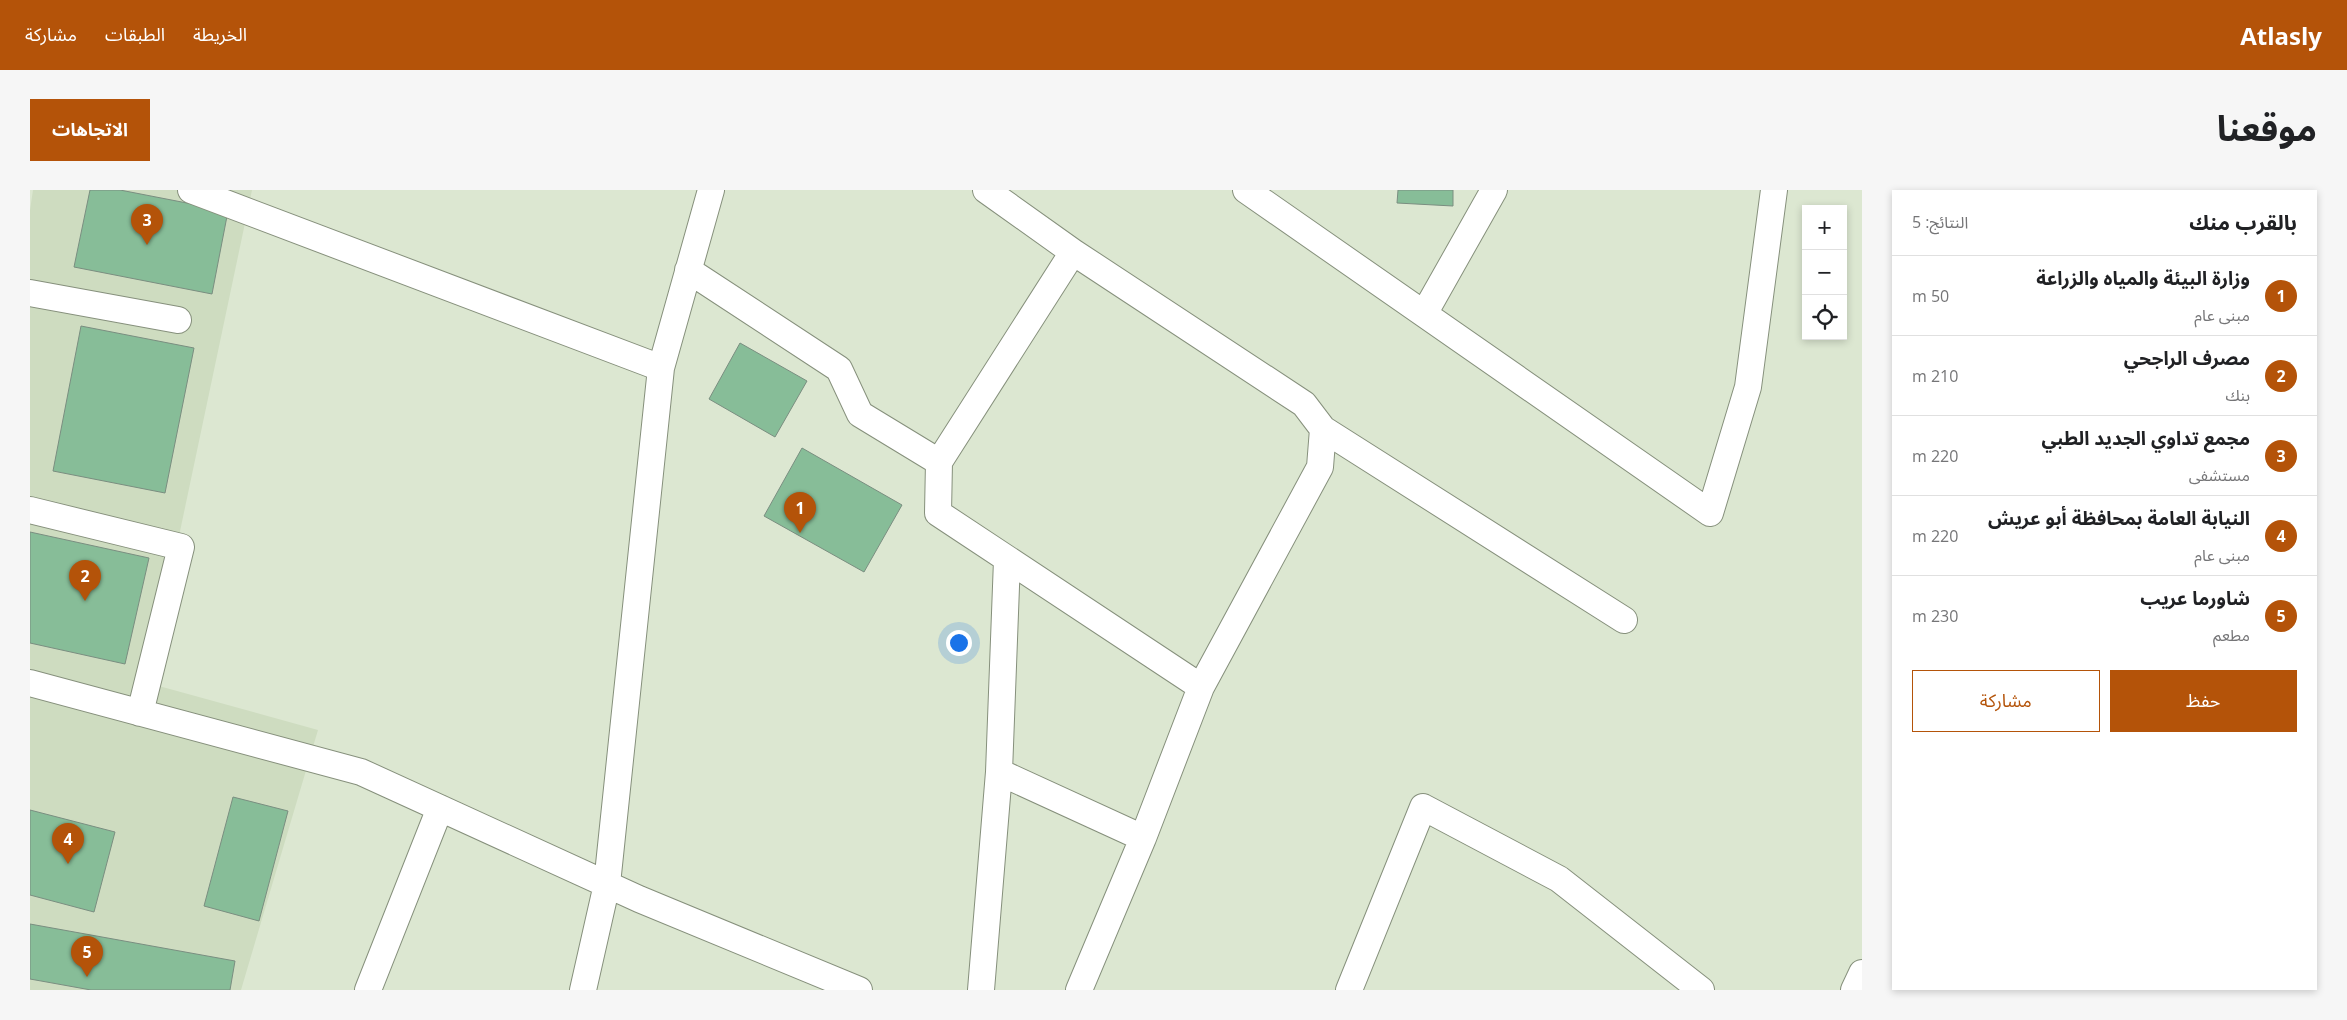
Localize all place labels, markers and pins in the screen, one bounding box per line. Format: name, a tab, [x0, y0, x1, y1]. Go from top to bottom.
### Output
pin: 3	[131, 204, 163, 245]
pin: 1	[784, 492, 816, 533]
pin: 2	[69, 560, 101, 601]
pin: 4	[52, 823, 84, 864]
pin: 5	[71, 936, 103, 977]

